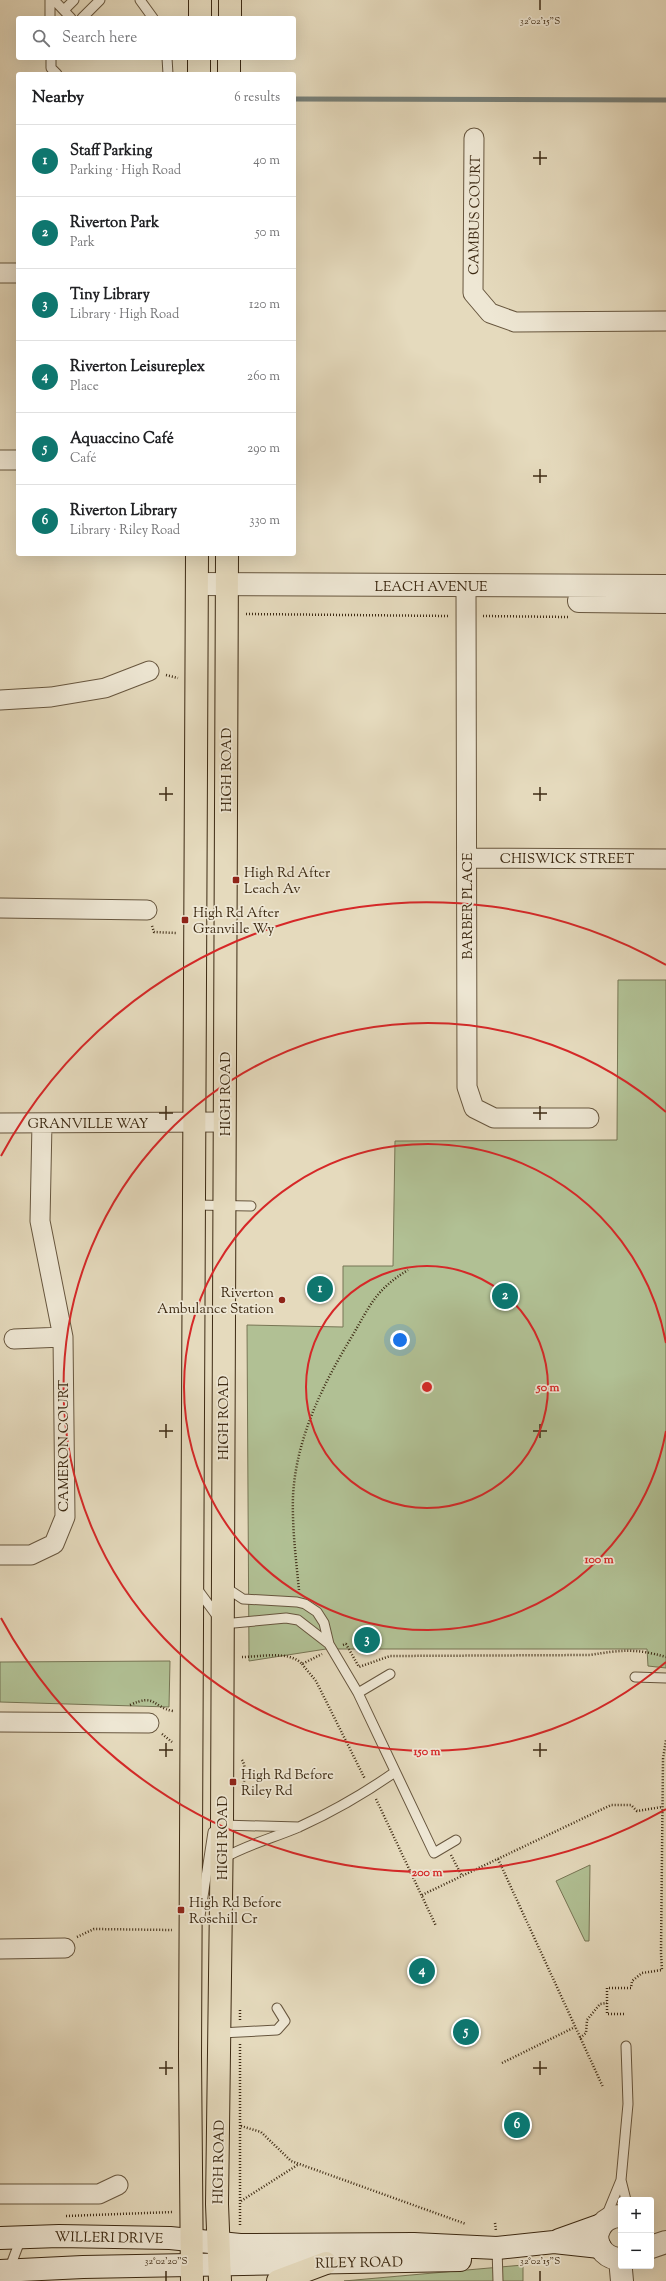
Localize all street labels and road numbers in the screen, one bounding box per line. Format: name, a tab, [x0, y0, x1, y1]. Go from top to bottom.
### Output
street label: CAMBUS COURT	[465, 155, 487, 275]
street label: LEACH AVENUE	[374, 578, 488, 598]
street label: HIGH ROAD	[218, 728, 238, 812]
street label: CHISWICK STREET	[500, 850, 634, 870]
street label: BARBER PLACE	[459, 852, 479, 959]
street label: HIGH ROAD	[217, 1052, 237, 1136]
street label: GRANVILLE WAY	[27, 1115, 149, 1135]
street label: HIGH ROAD	[215, 1376, 235, 1460]
street label: CAMERON COURT	[55, 1380, 75, 1512]
street label: HIGH ROAD	[214, 1796, 234, 1880]
street label: HIGH ROAD	[209, 2120, 231, 2204]
street label: WILLERI DRIVE	[55, 2228, 164, 2250]
street label: RILEY ROAD	[315, 2253, 403, 2275]

